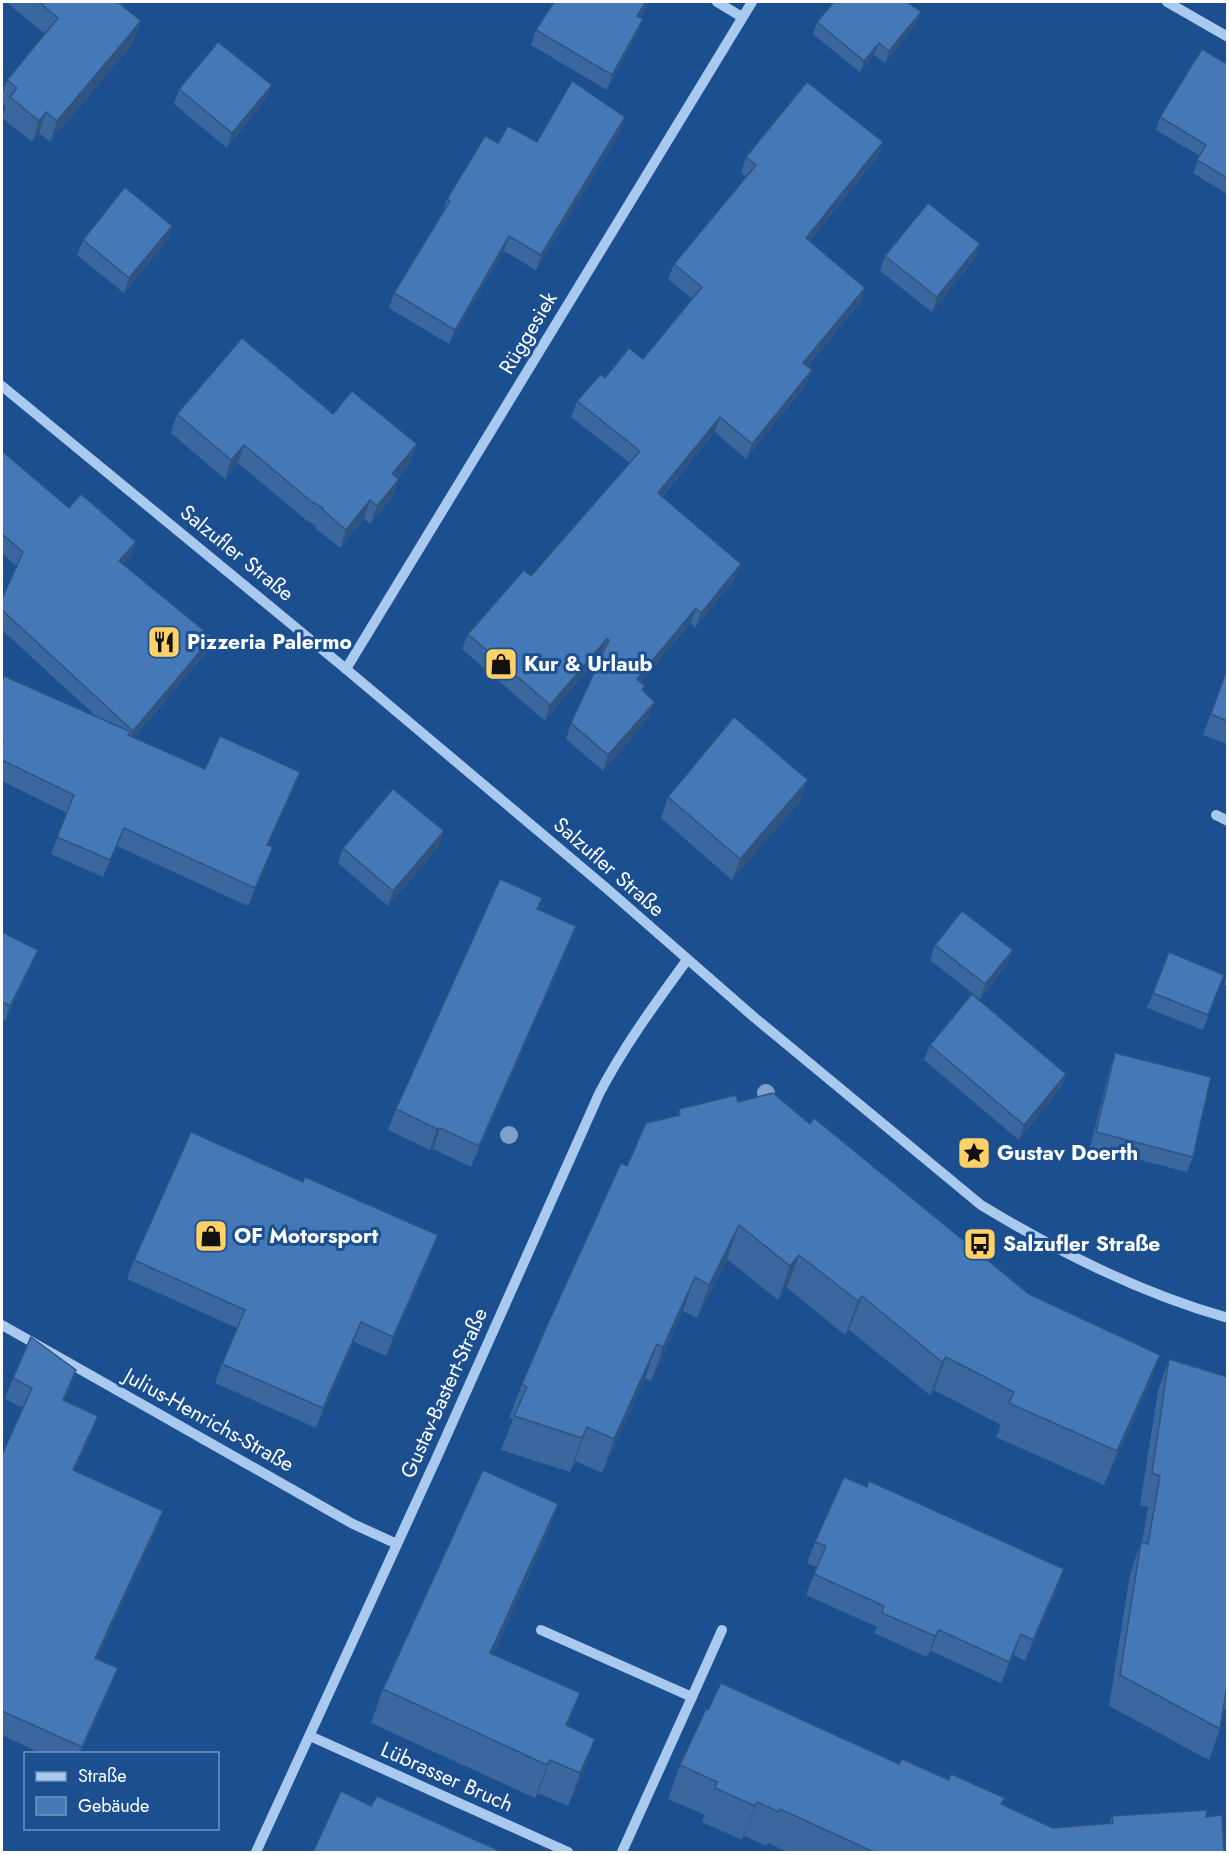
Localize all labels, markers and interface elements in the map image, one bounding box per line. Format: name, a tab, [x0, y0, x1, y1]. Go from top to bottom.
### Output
street label: Rüggesiek	[492, 285, 565, 380]
street label: Salzufler Straße	[174, 498, 300, 608]
restaurant icon: Pizzeria Palermo	[146, 624, 182, 660]
place label: Pizzeria Palermo	[187, 627, 352, 657]
shop icon: Kur & Urlaub	[483, 646, 519, 682]
place label: Kur & Urlaub	[524, 649, 653, 679]
street label: Salzufler Straße	[547, 810, 671, 924]
place icon: Gustav Doerth	[956, 1135, 992, 1171]
place label: Gustav Doerth	[997, 1138, 1138, 1168]
shop icon: OF Motorsport	[193, 1218, 229, 1254]
place label: OF Motorsport	[234, 1221, 379, 1251]
bus stop icon: Salzufler Straße	[962, 1226, 998, 1262]
place label: Salzufler Straße	[1003, 1229, 1160, 1259]
street label: Gustav-Bastert-Straße	[393, 1303, 495, 1483]
street label: Julius-Henrichs-Straße	[116, 1359, 300, 1479]
street label: Lübrasser Bruch	[376, 1734, 518, 1820]
legend	[24, 1752, 219, 1830]
text: Straße	[78, 1763, 126, 1789]
text: Gebäude	[78, 1793, 149, 1819]

